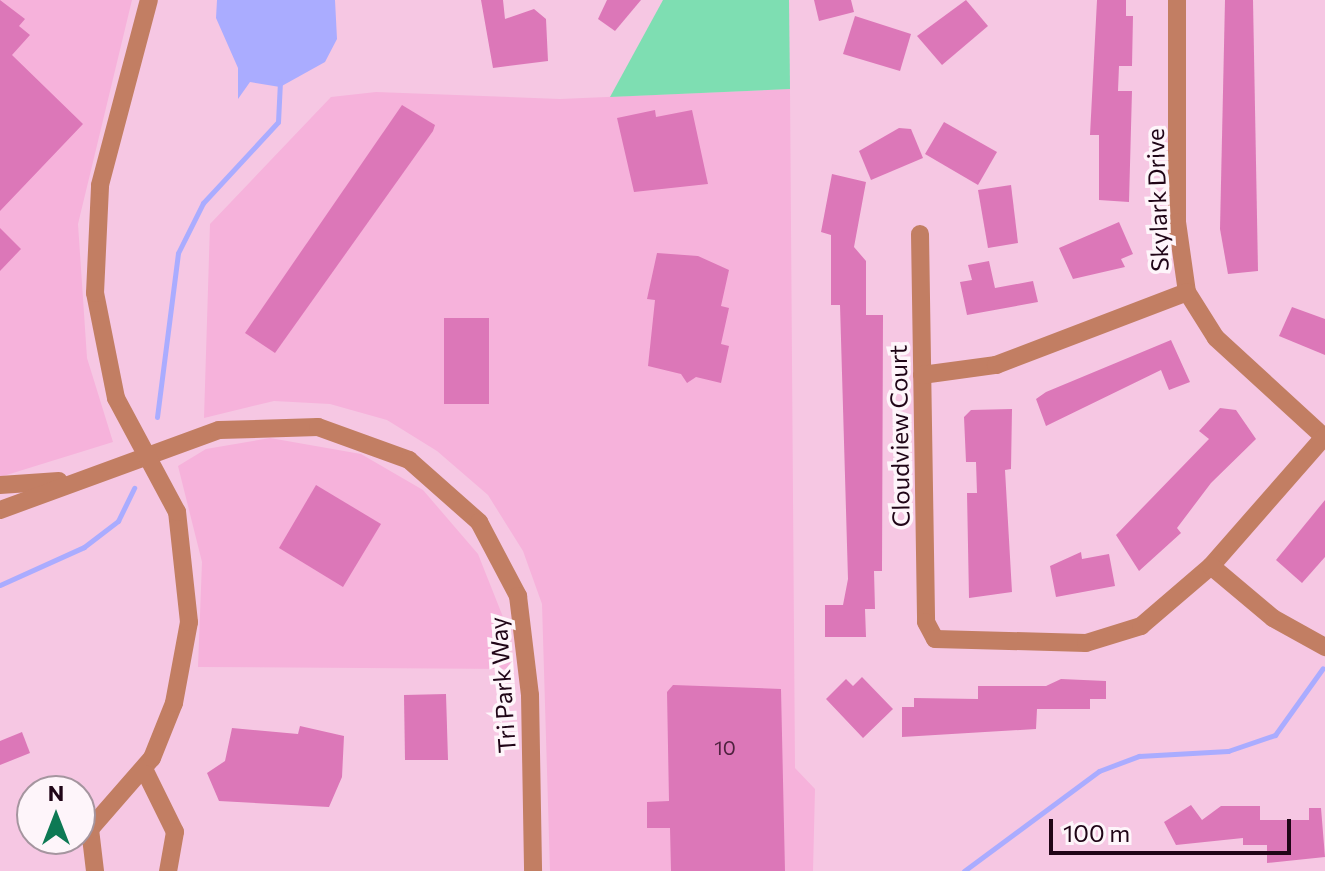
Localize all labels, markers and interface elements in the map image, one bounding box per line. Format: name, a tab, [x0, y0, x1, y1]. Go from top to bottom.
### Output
street label: Skylark Drive	[1140, 128, 1174, 272]
street label: Cloudview Court	[883, 345, 915, 527]
street label: Tri Park Way	[483, 616, 521, 754]
house number: 10	[714, 735, 736, 759]
north arrow	[16, 775, 96, 855]
text: N	[48, 779, 64, 806]
scale bar	[1053, 803, 1295, 853]
text: 100 m	[1063, 818, 1130, 847]

